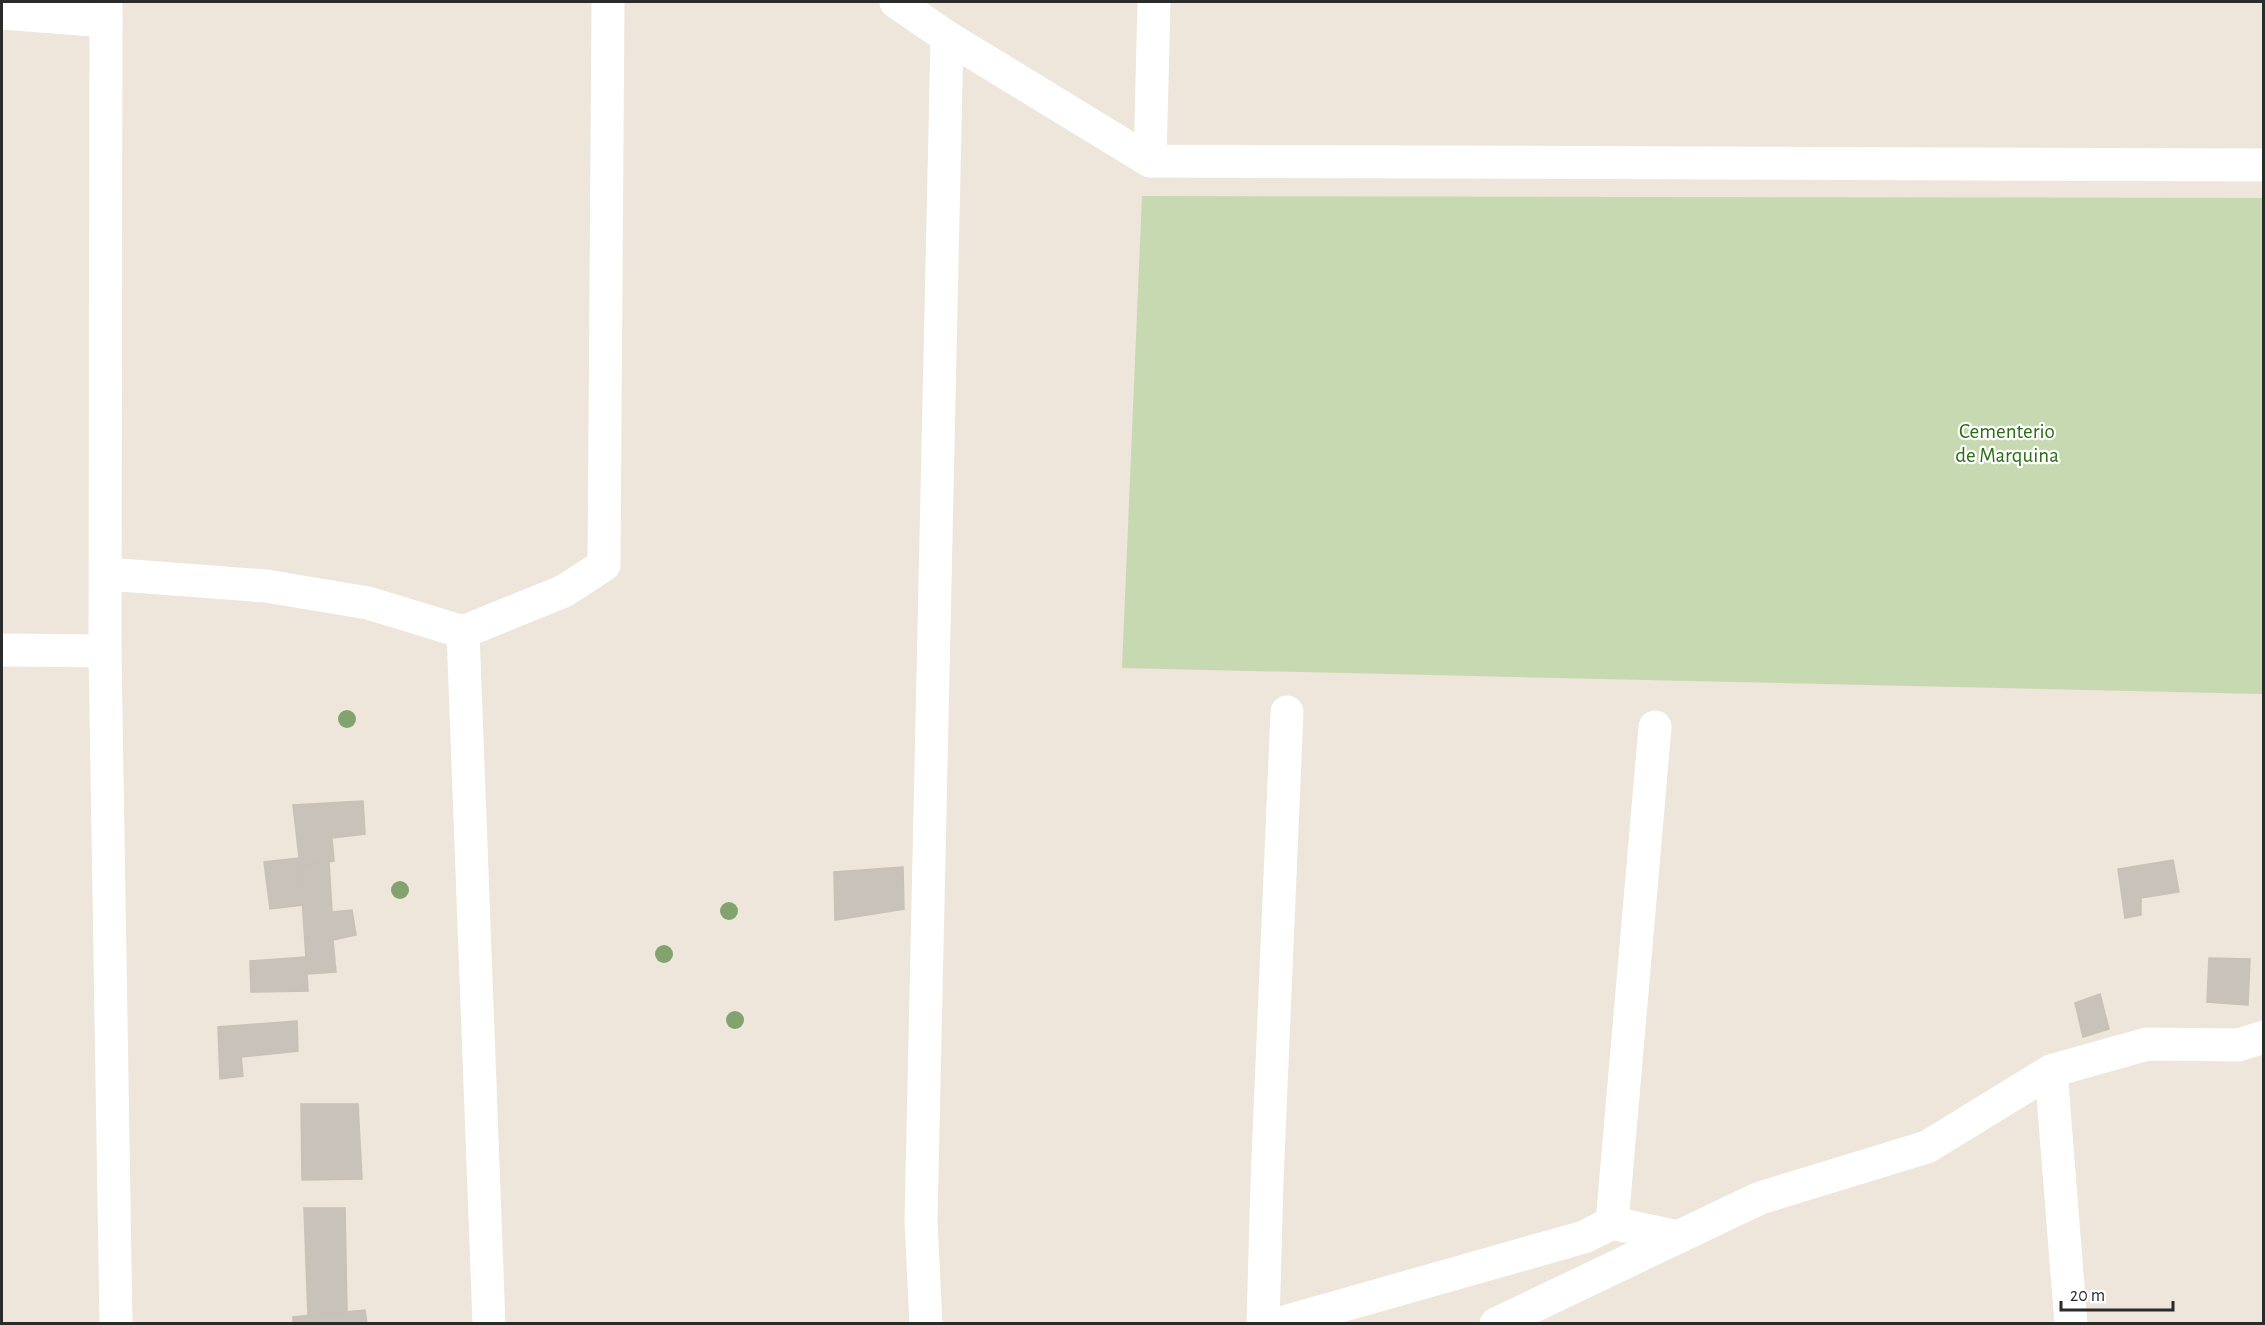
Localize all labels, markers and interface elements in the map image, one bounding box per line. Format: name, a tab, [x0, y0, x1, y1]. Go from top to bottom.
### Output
park label: Cementerio de Marquina	[1955, 421, 2059, 466]
scale bar	[2061, 1274, 2174, 1312]
text: 20 m	[2070, 1287, 2105, 1305]

